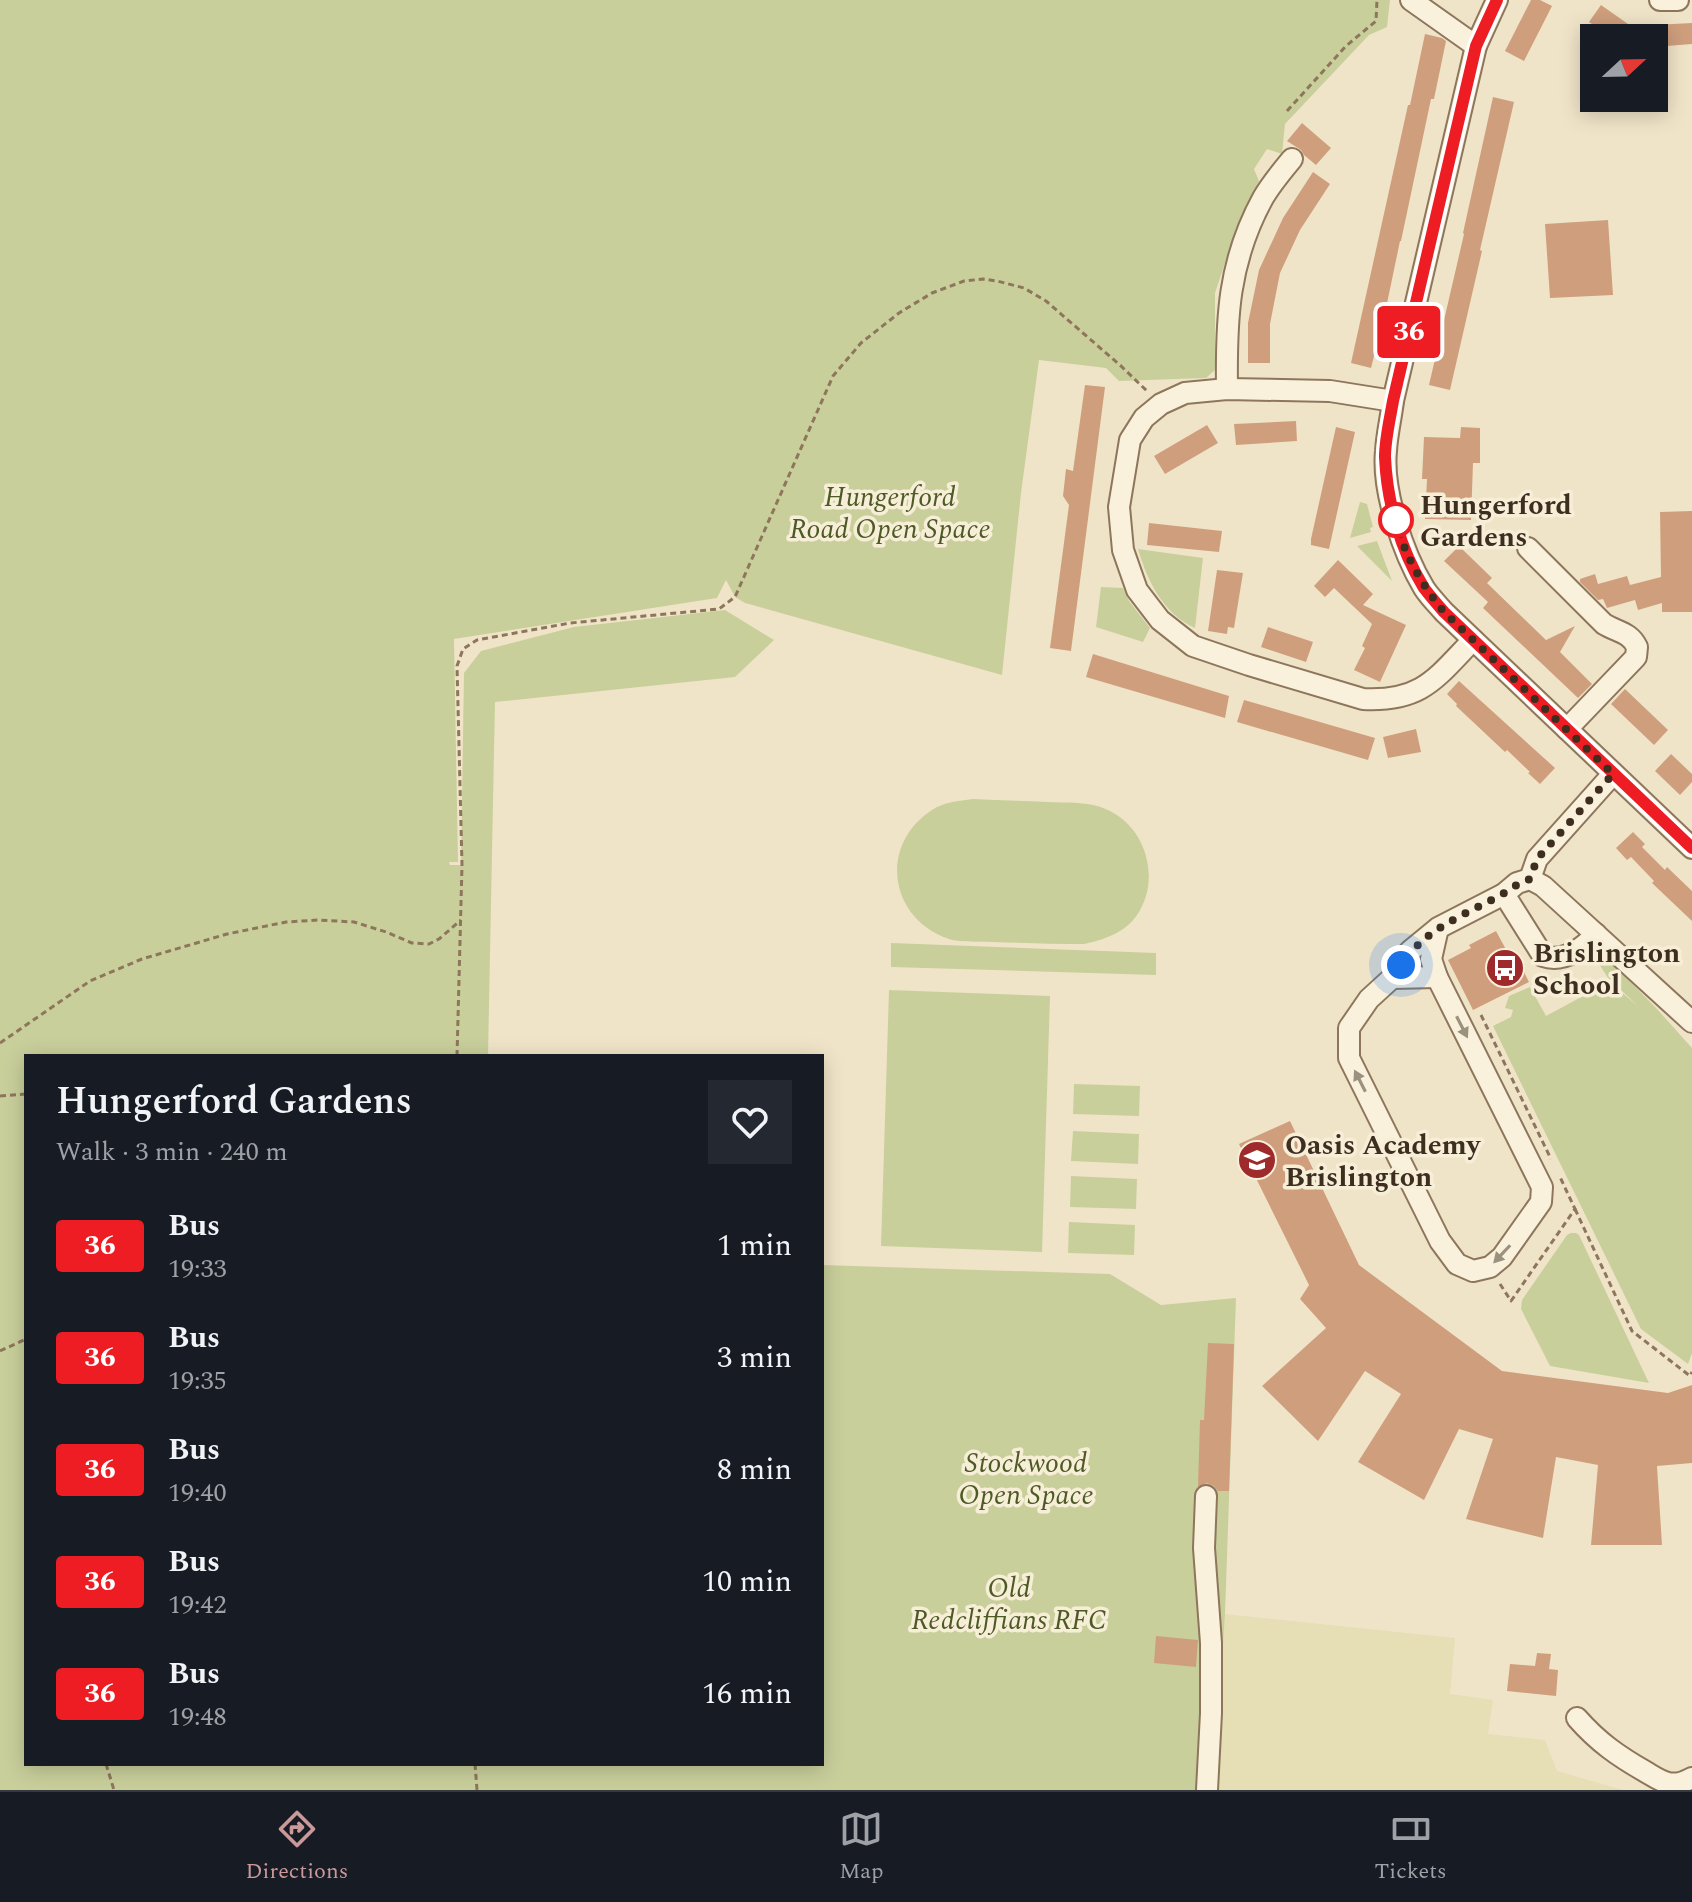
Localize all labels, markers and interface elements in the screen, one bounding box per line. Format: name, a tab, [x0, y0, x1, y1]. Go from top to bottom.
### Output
north arrow	[1580, 24, 1668, 112]
map controls	[1580, 24, 1668, 112]
line badge: 36	[1373, 306, 1445, 358]
text: 36	[1393, 310, 1425, 353]
park label: Hungerford Road Open Space	[789, 476, 991, 551]
place label: Hungerford Gardens	[1420, 484, 1572, 559]
marker: Hungerford Gardens	[1379, 503, 1413, 537]
place label: Brislington School	[1533, 932, 1680, 1007]
your location	[1381, 945, 1421, 985]
bus stop icon: Brislington School	[1484, 947, 1526, 989]
one-way arrow	[1455, 1015, 1468, 1038]
one-way arrow	[1354, 1069, 1367, 1092]
text: Hungerford Gardens	[56, 1073, 412, 1131]
button: heart	[708, 1080, 792, 1164]
place label: Oasis Academy Brislington	[1285, 1124, 1482, 1199]
text: Walk · 3 min · 240 m	[56, 1132, 288, 1172]
school or university icon: Oasis Academy Brislington	[1236, 1139, 1278, 1181]
text: Bus	[168, 1203, 220, 1249]
text: 1 min	[717, 1223, 792, 1269]
text: 36	[84, 1224, 116, 1267]
one-way arrow	[1494, 1244, 1511, 1264]
text: 19:33	[168, 1249, 227, 1289]
text: Bus	[168, 1315, 220, 1361]
text: 3 min	[717, 1335, 792, 1381]
text: 36	[84, 1336, 116, 1379]
text: 19:35	[168, 1361, 227, 1401]
text: Bus	[168, 1427, 220, 1473]
park label: Stockwood Open Space	[958, 1442, 1094, 1517]
text: 8 min	[717, 1447, 792, 1493]
text: 36	[84, 1448, 116, 1491]
text: 19:40	[168, 1473, 227, 1513]
text: Bus	[168, 1539, 220, 1585]
text: 10 min	[702, 1559, 792, 1605]
text: 36	[84, 1560, 116, 1603]
park label: Old Redcliffians RFC	[911, 1567, 1107, 1642]
text: 19:42	[168, 1585, 227, 1625]
text: Bus	[168, 1651, 220, 1697]
text: 16 min	[702, 1671, 792, 1717]
text: 36	[84, 1672, 116, 1715]
text: 19:48	[168, 1697, 227, 1737]
tab: Directions	[245, 1807, 348, 1888]
tab: Map	[839, 1807, 884, 1888]
tab: Tickets	[1374, 1807, 1447, 1888]

